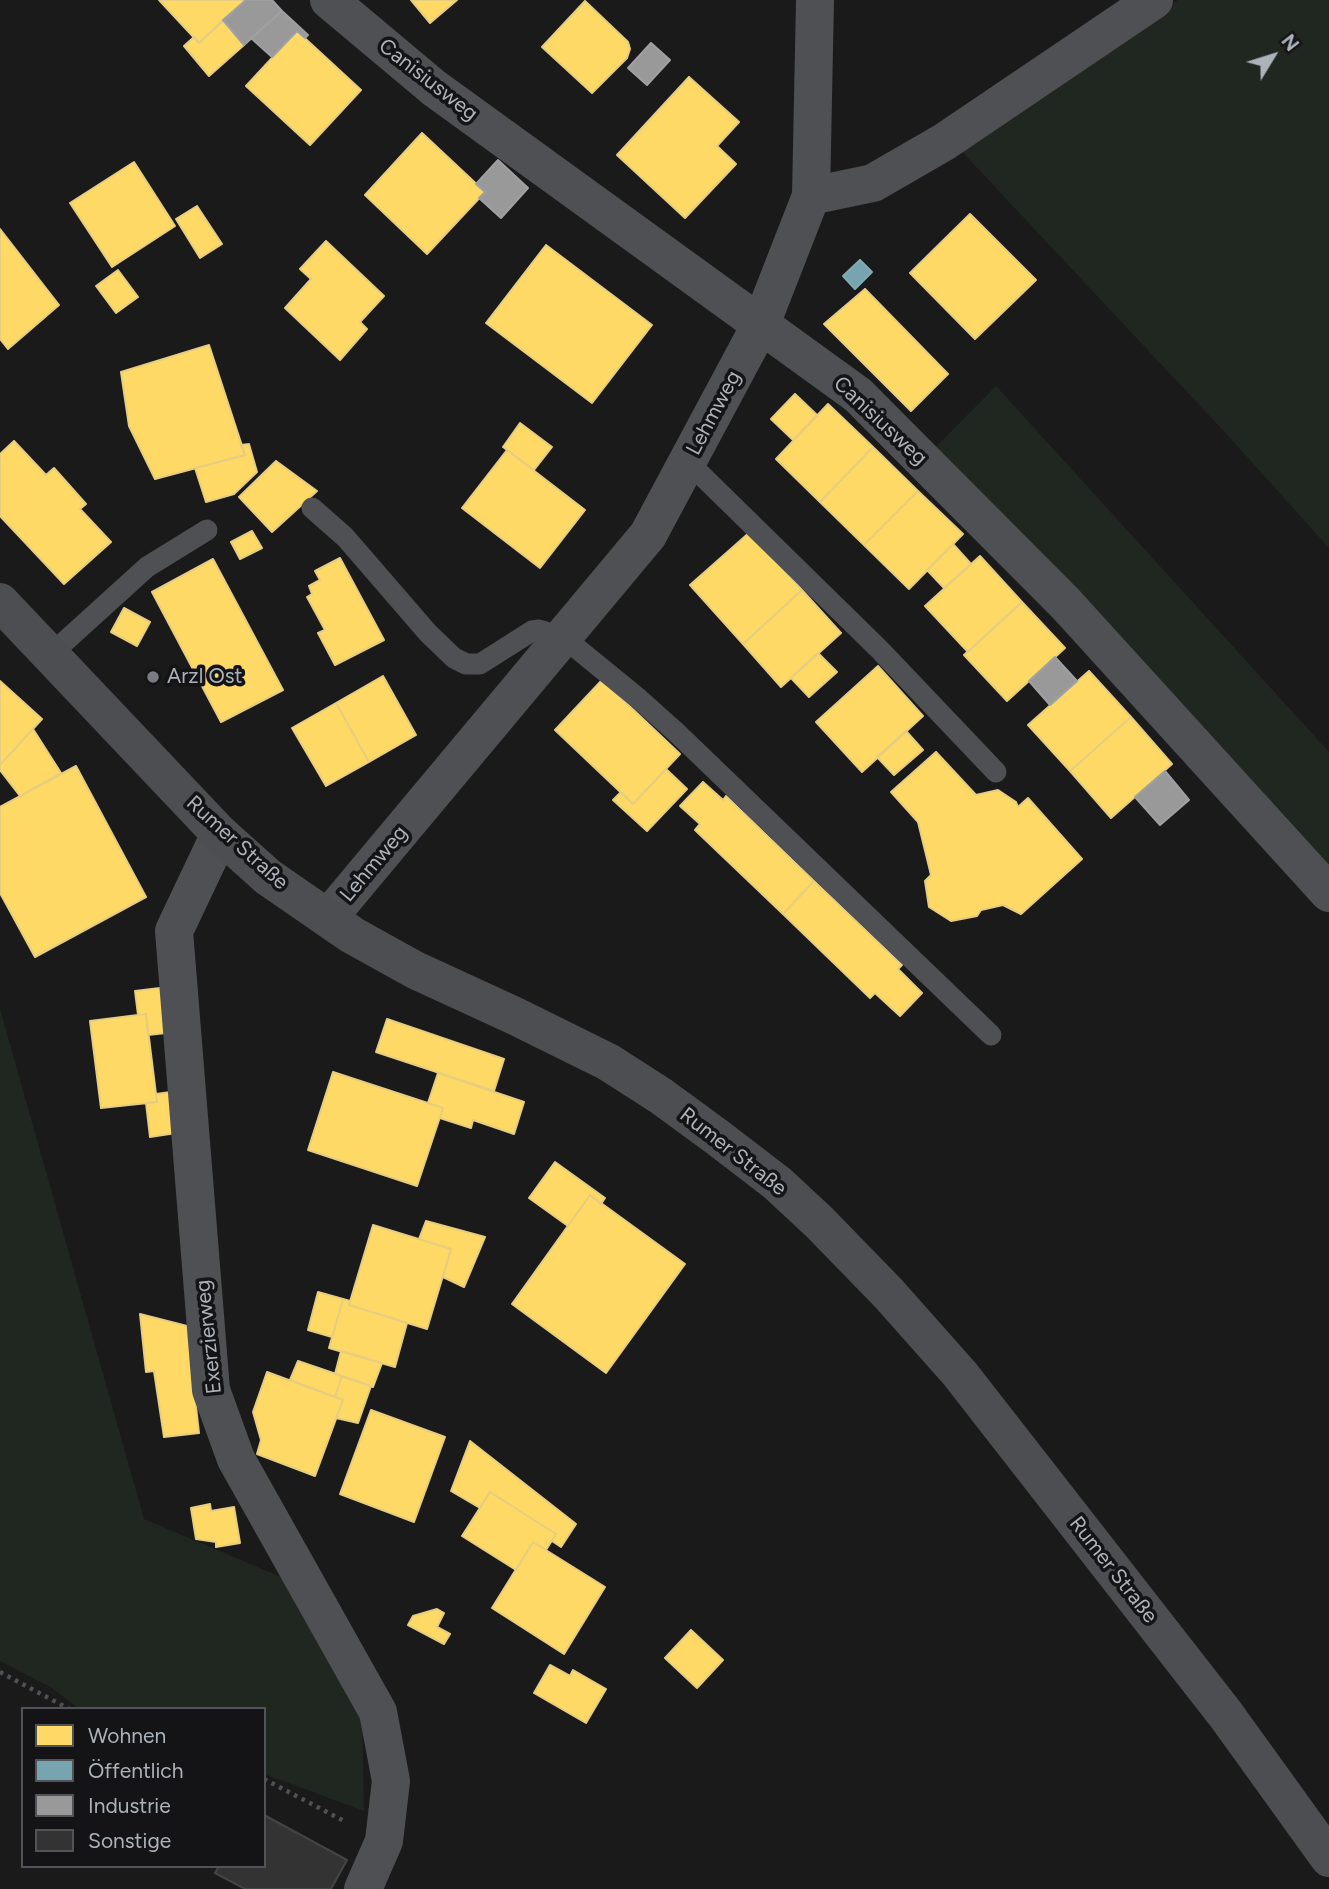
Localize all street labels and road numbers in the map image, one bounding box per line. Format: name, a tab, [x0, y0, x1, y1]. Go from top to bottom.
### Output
street label: Canisiusweg	[374, 34, 482, 126]
street label: Lehmweg	[681, 367, 747, 459]
street label: Canisiusweg	[828, 371, 932, 471]
street label: Rumer Straße	[181, 791, 293, 895]
street label: Lehmweg	[335, 821, 413, 907]
street label: Rumer Straße	[675, 1103, 791, 1201]
street label: Exerzierweg	[190, 1279, 228, 1395]
street label: Rumer Straße	[1064, 1512, 1162, 1628]

